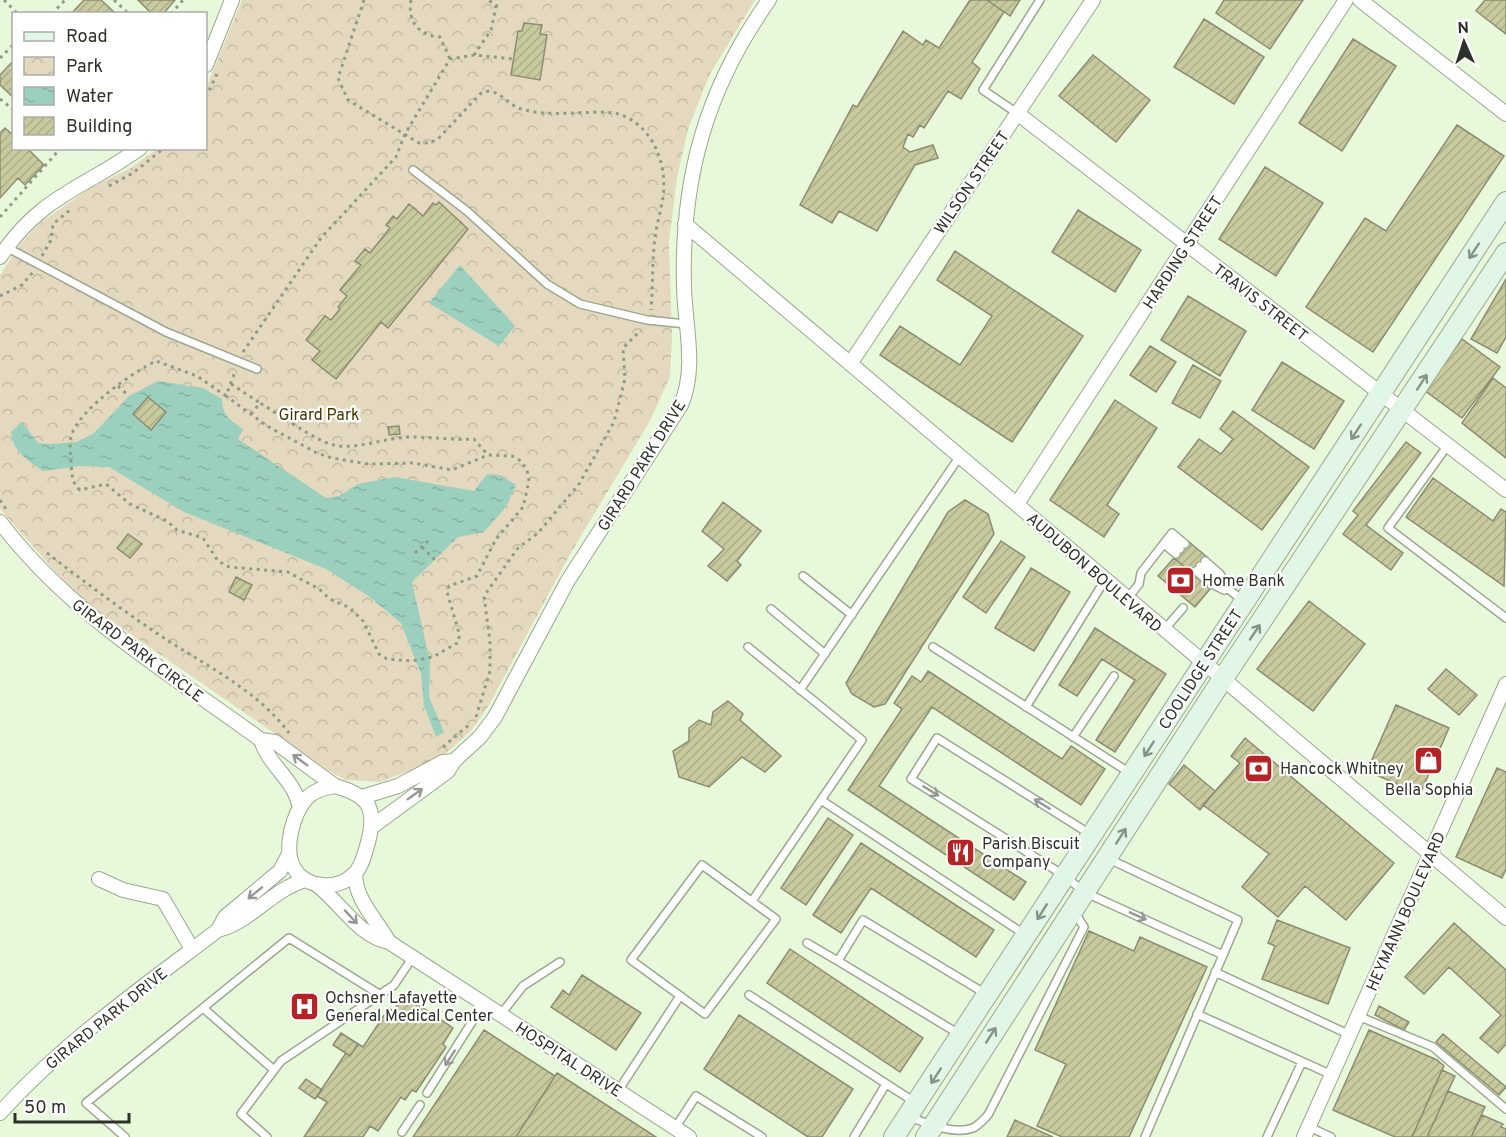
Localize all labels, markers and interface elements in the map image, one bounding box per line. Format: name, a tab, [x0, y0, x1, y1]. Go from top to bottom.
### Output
legend	[12, 12, 207, 150]
north arrow	[1434, 12, 1494, 72]
text: N	[1457, 19, 1470, 39]
text: Road	[66, 26, 108, 49]
text: Park	[66, 56, 103, 79]
text: Water	[66, 86, 113, 109]
text: Building	[66, 116, 132, 139]
street label: WILSON STREET	[931, 128, 1015, 239]
street label: HARDING STREET	[1140, 193, 1228, 313]
one-way arrow	[1468, 242, 1480, 258]
street label: TRAVIS STREET	[1208, 260, 1311, 347]
one-way arrow	[1416, 374, 1428, 391]
street label: GIRARD PARK DRIVE	[594, 397, 691, 535]
park label: Girard Park	[278, 406, 360, 426]
one-way arrow	[1350, 423, 1362, 439]
street label: AUDUBON BOULEVARD	[1022, 509, 1165, 638]
bank icon: Home Bank	[1165, 564, 1197, 596]
place label: Home Bank	[1202, 572, 1285, 592]
street label: GIRARD PARK CIRCLE	[67, 596, 206, 708]
street label: COOLIDGE STREET	[1155, 606, 1248, 734]
one-way arrow	[1249, 624, 1261, 640]
one-way arrow	[1142, 740, 1155, 757]
shop icon: Bella Sophia	[1413, 745, 1445, 777]
bank icon: Hancock Whitney	[1243, 752, 1275, 784]
one-way arrow	[292, 754, 308, 766]
place label: Hancock Whitney	[1280, 760, 1404, 780]
place label: Bella Sophia	[1385, 781, 1473, 801]
one-way arrow	[922, 785, 939, 797]
one-way arrow	[406, 788, 422, 800]
one-way arrow	[1034, 798, 1051, 811]
one-way arrow	[1115, 828, 1127, 845]
street label: HEYMANN BOULEVARD	[1363, 829, 1451, 995]
place label: Parish Biscuit Company	[982, 835, 1080, 873]
restaurant icon: Parish Biscuit Company	[945, 836, 977, 868]
one-way arrow	[247, 886, 263, 899]
one-way arrow	[1036, 903, 1048, 920]
one-way arrow	[344, 909, 358, 924]
one-way arrow	[1128, 911, 1146, 922]
street label: GIRARD PARK DRIVE	[42, 964, 172, 1075]
place label: Ochsner Lafayette General Medical Center	[325, 989, 493, 1027]
hospital icon: Ochsner Lafayette General Medical Center	[288, 990, 320, 1022]
street label: HOSPITAL DRIVE	[511, 1019, 625, 1103]
one-way arrow	[986, 1027, 998, 1044]
one-way arrow	[443, 1049, 455, 1066]
one-way arrow	[930, 1067, 942, 1084]
scale bar	[15, 1086, 129, 1124]
text: 50 m	[24, 1097, 66, 1120]

